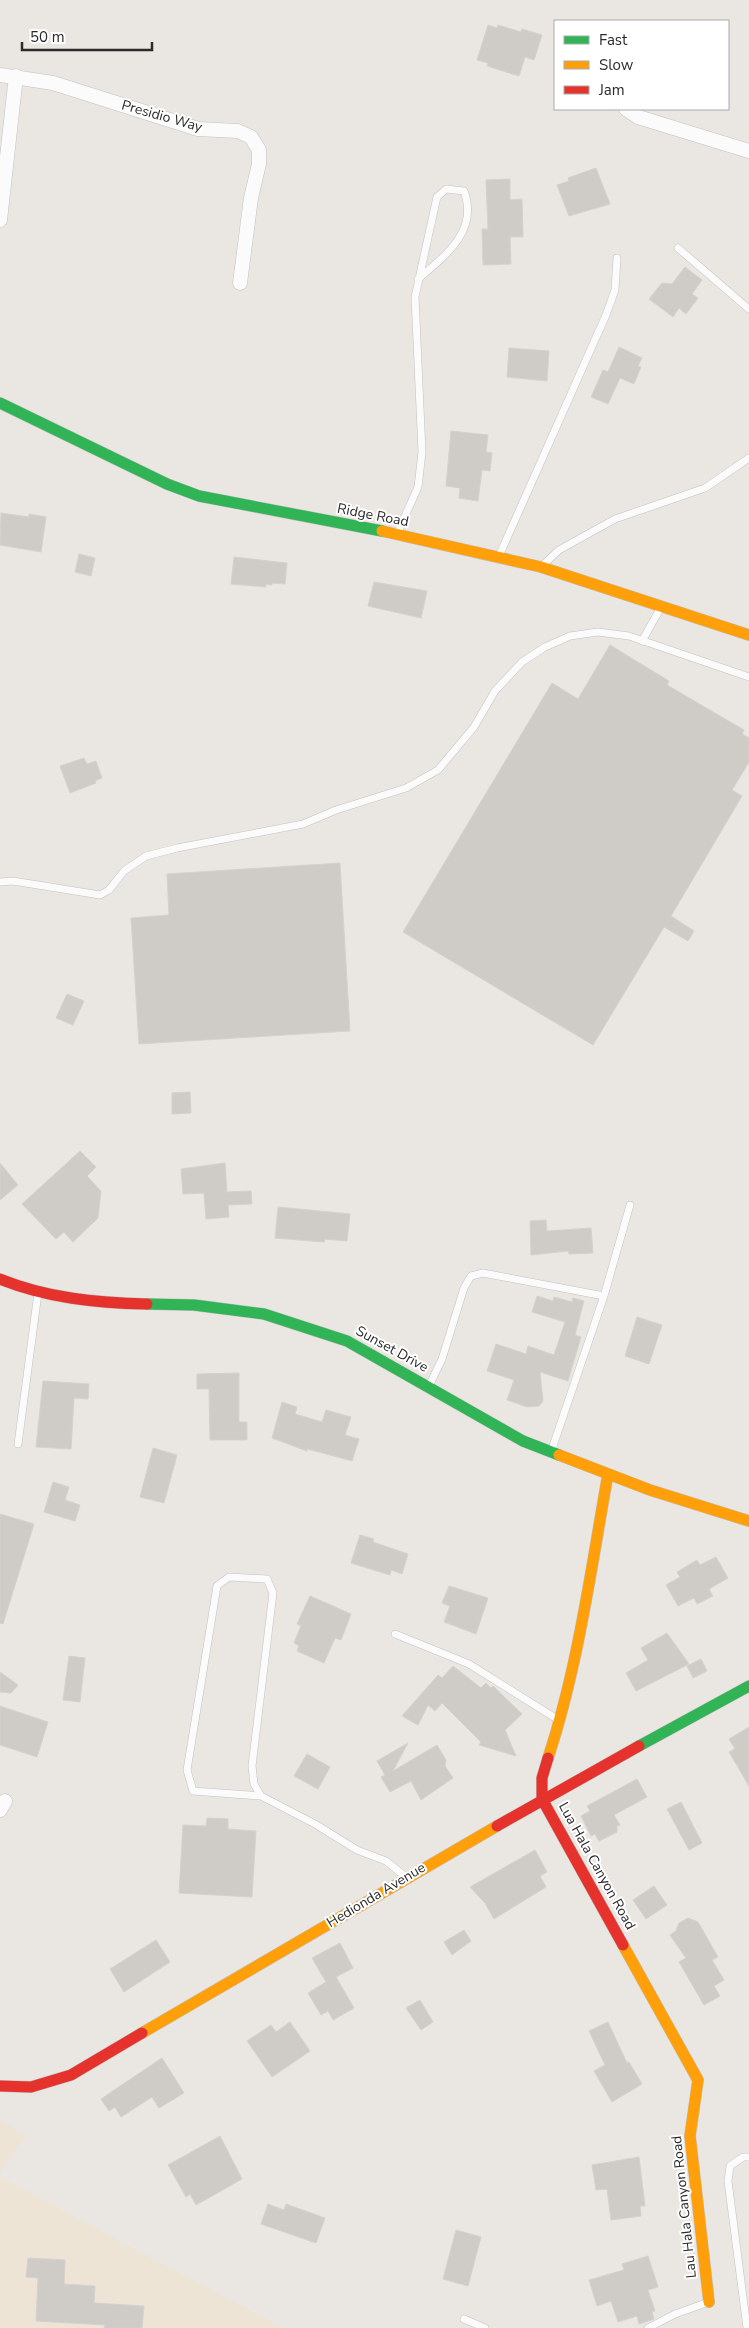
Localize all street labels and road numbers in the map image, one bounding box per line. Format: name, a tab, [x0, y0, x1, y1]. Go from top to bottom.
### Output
street label: Presidio Way	[119, 95, 205, 137]
street label: Ridge Road	[336, 499, 410, 531]
street label: Sunset Drive	[352, 1321, 432, 1377]
street label: Lua Hala Canyon Road	[554, 1799, 640, 1933]
street label: Hedionda Avenue	[323, 1858, 429, 1932]
street label: Lau Hala Canyon Road	[667, 2135, 701, 2279]

